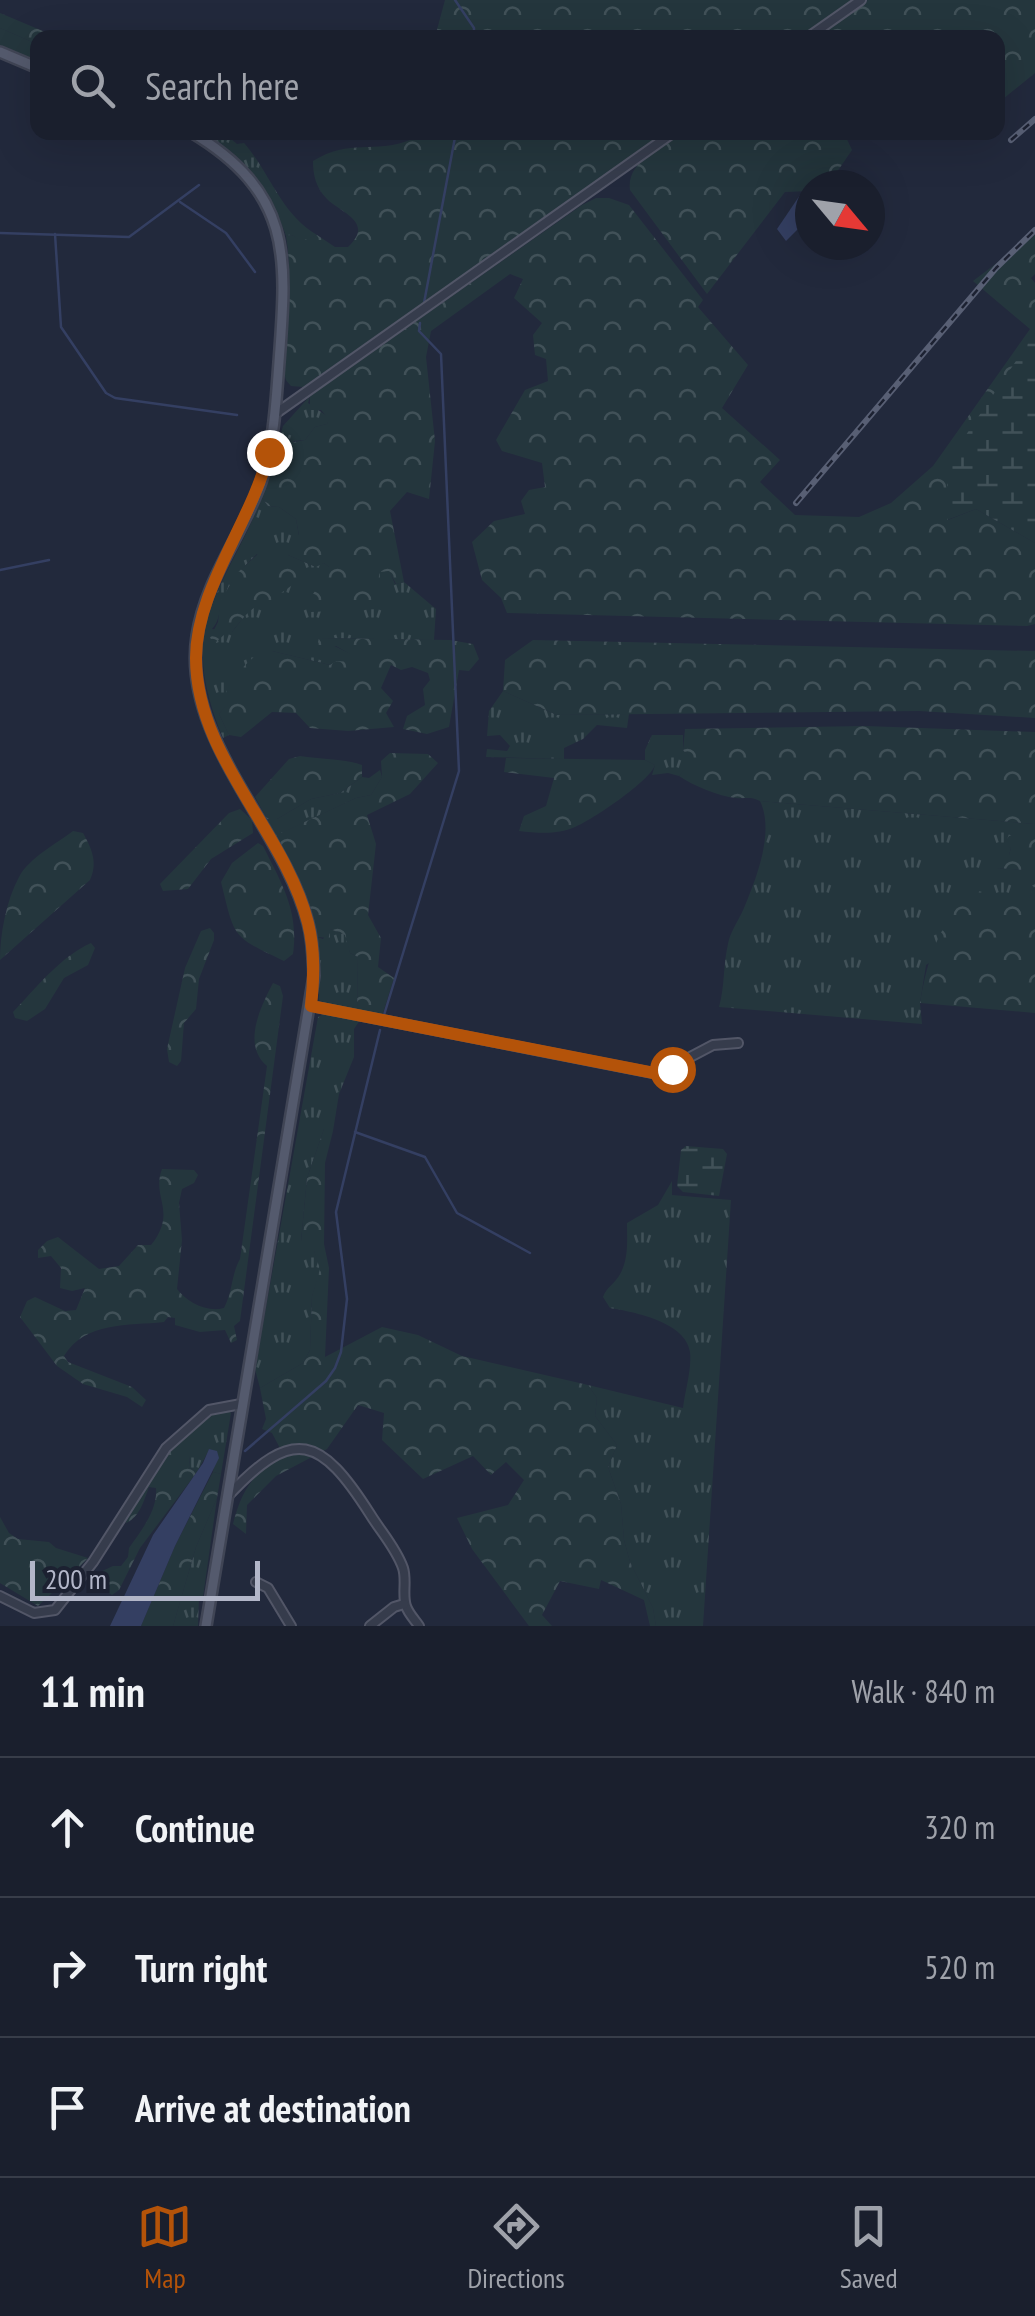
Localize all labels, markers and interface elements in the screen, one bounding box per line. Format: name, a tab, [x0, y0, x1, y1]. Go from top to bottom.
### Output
search box	[30, 30, 1005, 140]
icon: search	[65, 58, 120, 113]
text: Search here	[145, 61, 299, 110]
north arrow	[795, 170, 885, 260]
route end	[247, 430, 293, 476]
route start	[650, 1047, 696, 1093]
scale bar	[30, 1556, 260, 1600]
text: 200 m	[45, 1560, 107, 1597]
text: 11 min	[40, 1664, 145, 1719]
text: Walk · 840 m	[851, 1670, 995, 1712]
icon: ahead	[40, 1800, 95, 1855]
text: Continue	[135, 1803, 255, 1852]
text: 320 m	[924, 1806, 995, 1848]
icon: right	[40, 1940, 95, 1995]
text: Turn right	[135, 1943, 267, 1992]
text: 520 m	[924, 1946, 995, 1988]
icon: arrive	[40, 2080, 95, 2135]
text: Arrive at destination	[135, 2083, 411, 2132]
tab: Map	[137, 2199, 192, 2296]
tab: Directions	[467, 2199, 565, 2296]
tab: Saved	[840, 2199, 898, 2296]

